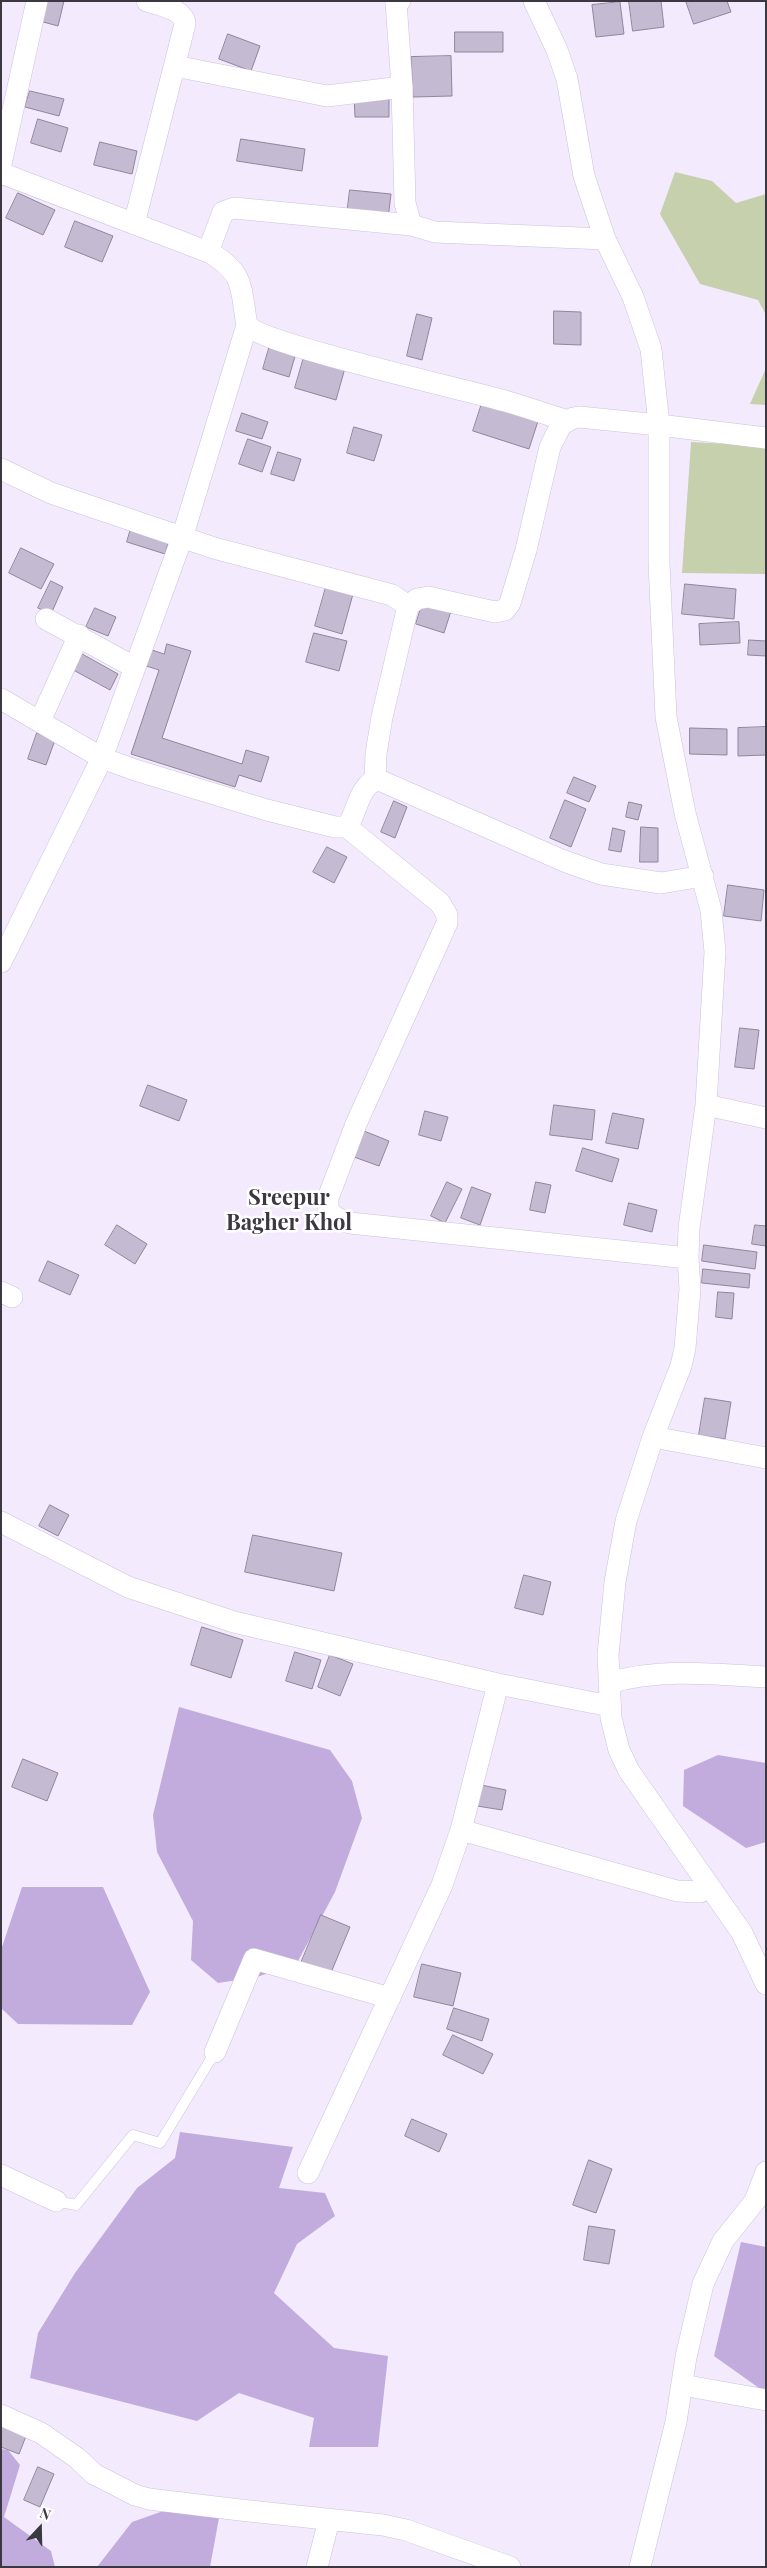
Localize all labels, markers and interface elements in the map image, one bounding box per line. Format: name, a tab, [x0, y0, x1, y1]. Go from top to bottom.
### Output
district label: Sreepur Bagher Khol	[226, 1185, 352, 1236]
north arrow	[15, 2503, 65, 2553]
text: N	[37, 2503, 54, 2524]

